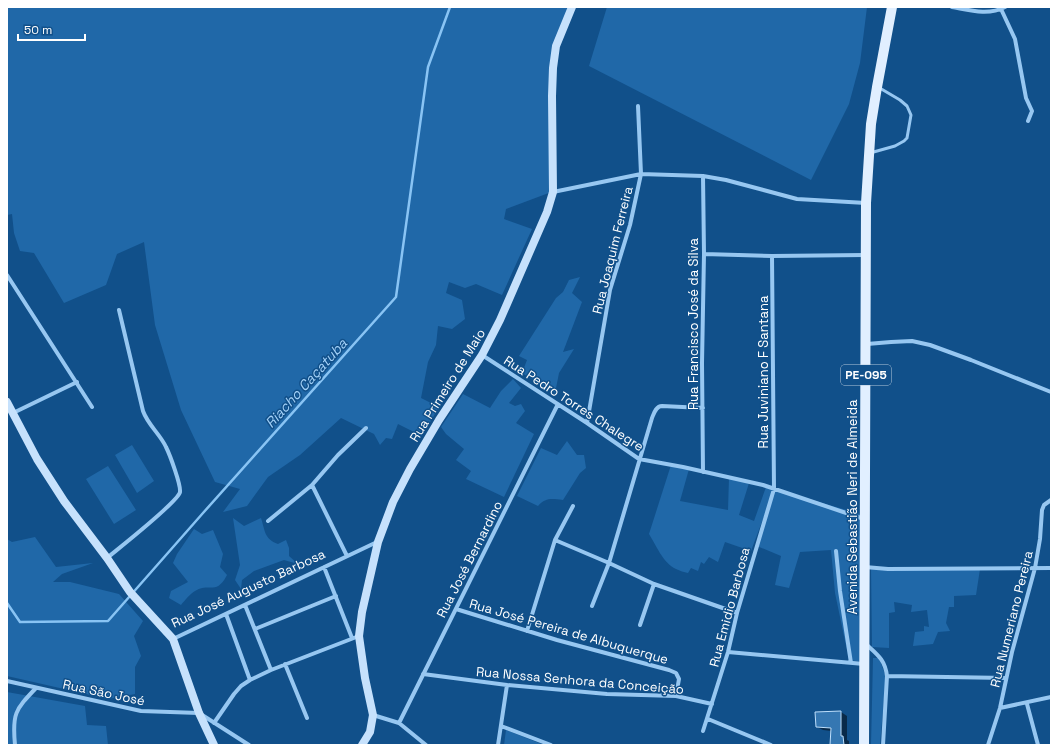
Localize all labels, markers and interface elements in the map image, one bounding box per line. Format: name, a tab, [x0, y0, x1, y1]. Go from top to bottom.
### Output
scale bar	[18, 16, 85, 42]
text: 50 m	[24, 22, 52, 38]
street label: Rua Joaquim Ferreira	[588, 184, 637, 316]
street label: Rua Francisco José da Silva	[685, 237, 702, 410]
street label: Rua Juviniano F Santana	[755, 295, 772, 448]
street label: Rua Primeiro de Maio	[406, 325, 489, 445]
water label: Riacho Caçatuba	[261, 334, 352, 431]
street label: Rua Pedro Torres Chalegre	[501, 352, 647, 455]
road number: PE-095	[841, 365, 891, 385]
street label: Avenida Sebastião Neri de Almeida	[844, 399, 861, 615]
street label: Rua José Bernardino	[433, 498, 506, 621]
street label: Rua José Augusto Barbosa	[168, 545, 328, 632]
street label: Rua Emidio Barbosa	[705, 545, 754, 669]
street label: Rua Numeriano Pereira	[986, 548, 1037, 689]
street label: Rua José Pereira de Albuquerque	[467, 595, 670, 668]
street label: Rua Nossa Senhora da Conceição	[475, 663, 685, 698]
street label: Rua São José	[61, 675, 147, 709]

